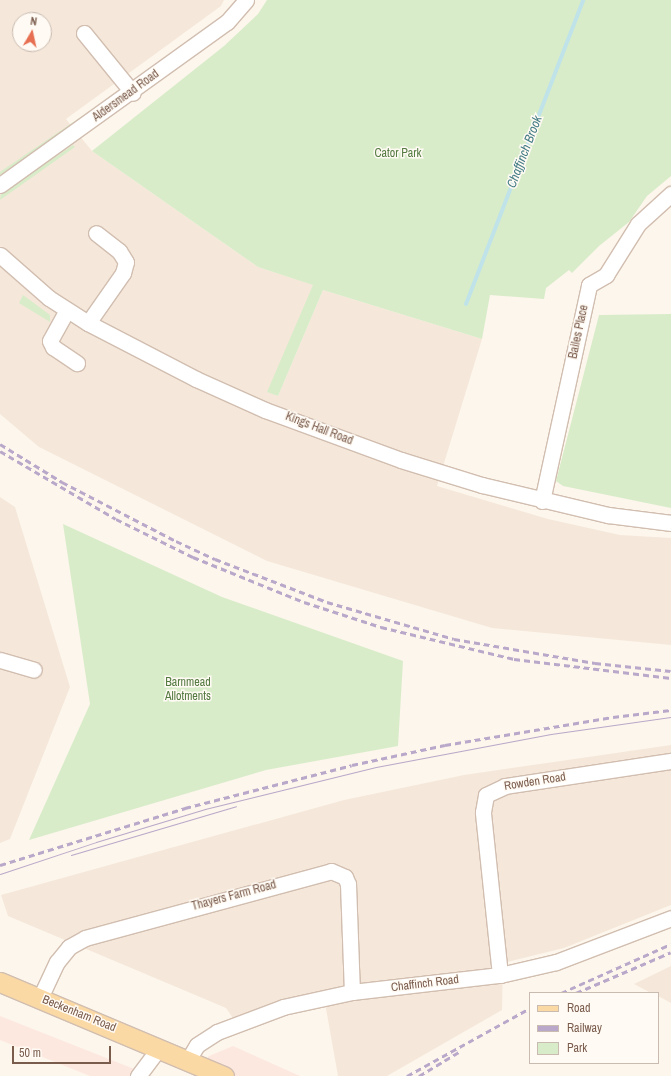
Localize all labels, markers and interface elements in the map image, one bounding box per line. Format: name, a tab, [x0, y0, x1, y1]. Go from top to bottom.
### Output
north arrow	[12, 12, 52, 52]
text: N	[29, 14, 38, 29]
street label: Aldersmead Road	[90, 67, 162, 125]
water label: Chaffinch Brook	[504, 114, 546, 190]
park label: Cator Park	[374, 147, 422, 161]
street label: Bailes Place	[566, 304, 592, 360]
street label: Kings Hall Road	[283, 410, 355, 448]
park label: Barnmead Allotments	[165, 676, 211, 704]
street label: Rowden Road	[503, 770, 567, 794]
street label: Thayers Farm Road	[190, 878, 278, 914]
street label: Chaffinch Road	[390, 973, 460, 995]
legend	[529, 992, 659, 1064]
street label: Beckenham Road	[40, 993, 118, 1035]
text: Road	[567, 1000, 591, 1016]
text: Railway	[567, 1020, 602, 1036]
scale bar	[14, 1038, 113, 1064]
text: Park	[567, 1040, 587, 1056]
text: 50 m	[19, 1045, 41, 1061]

